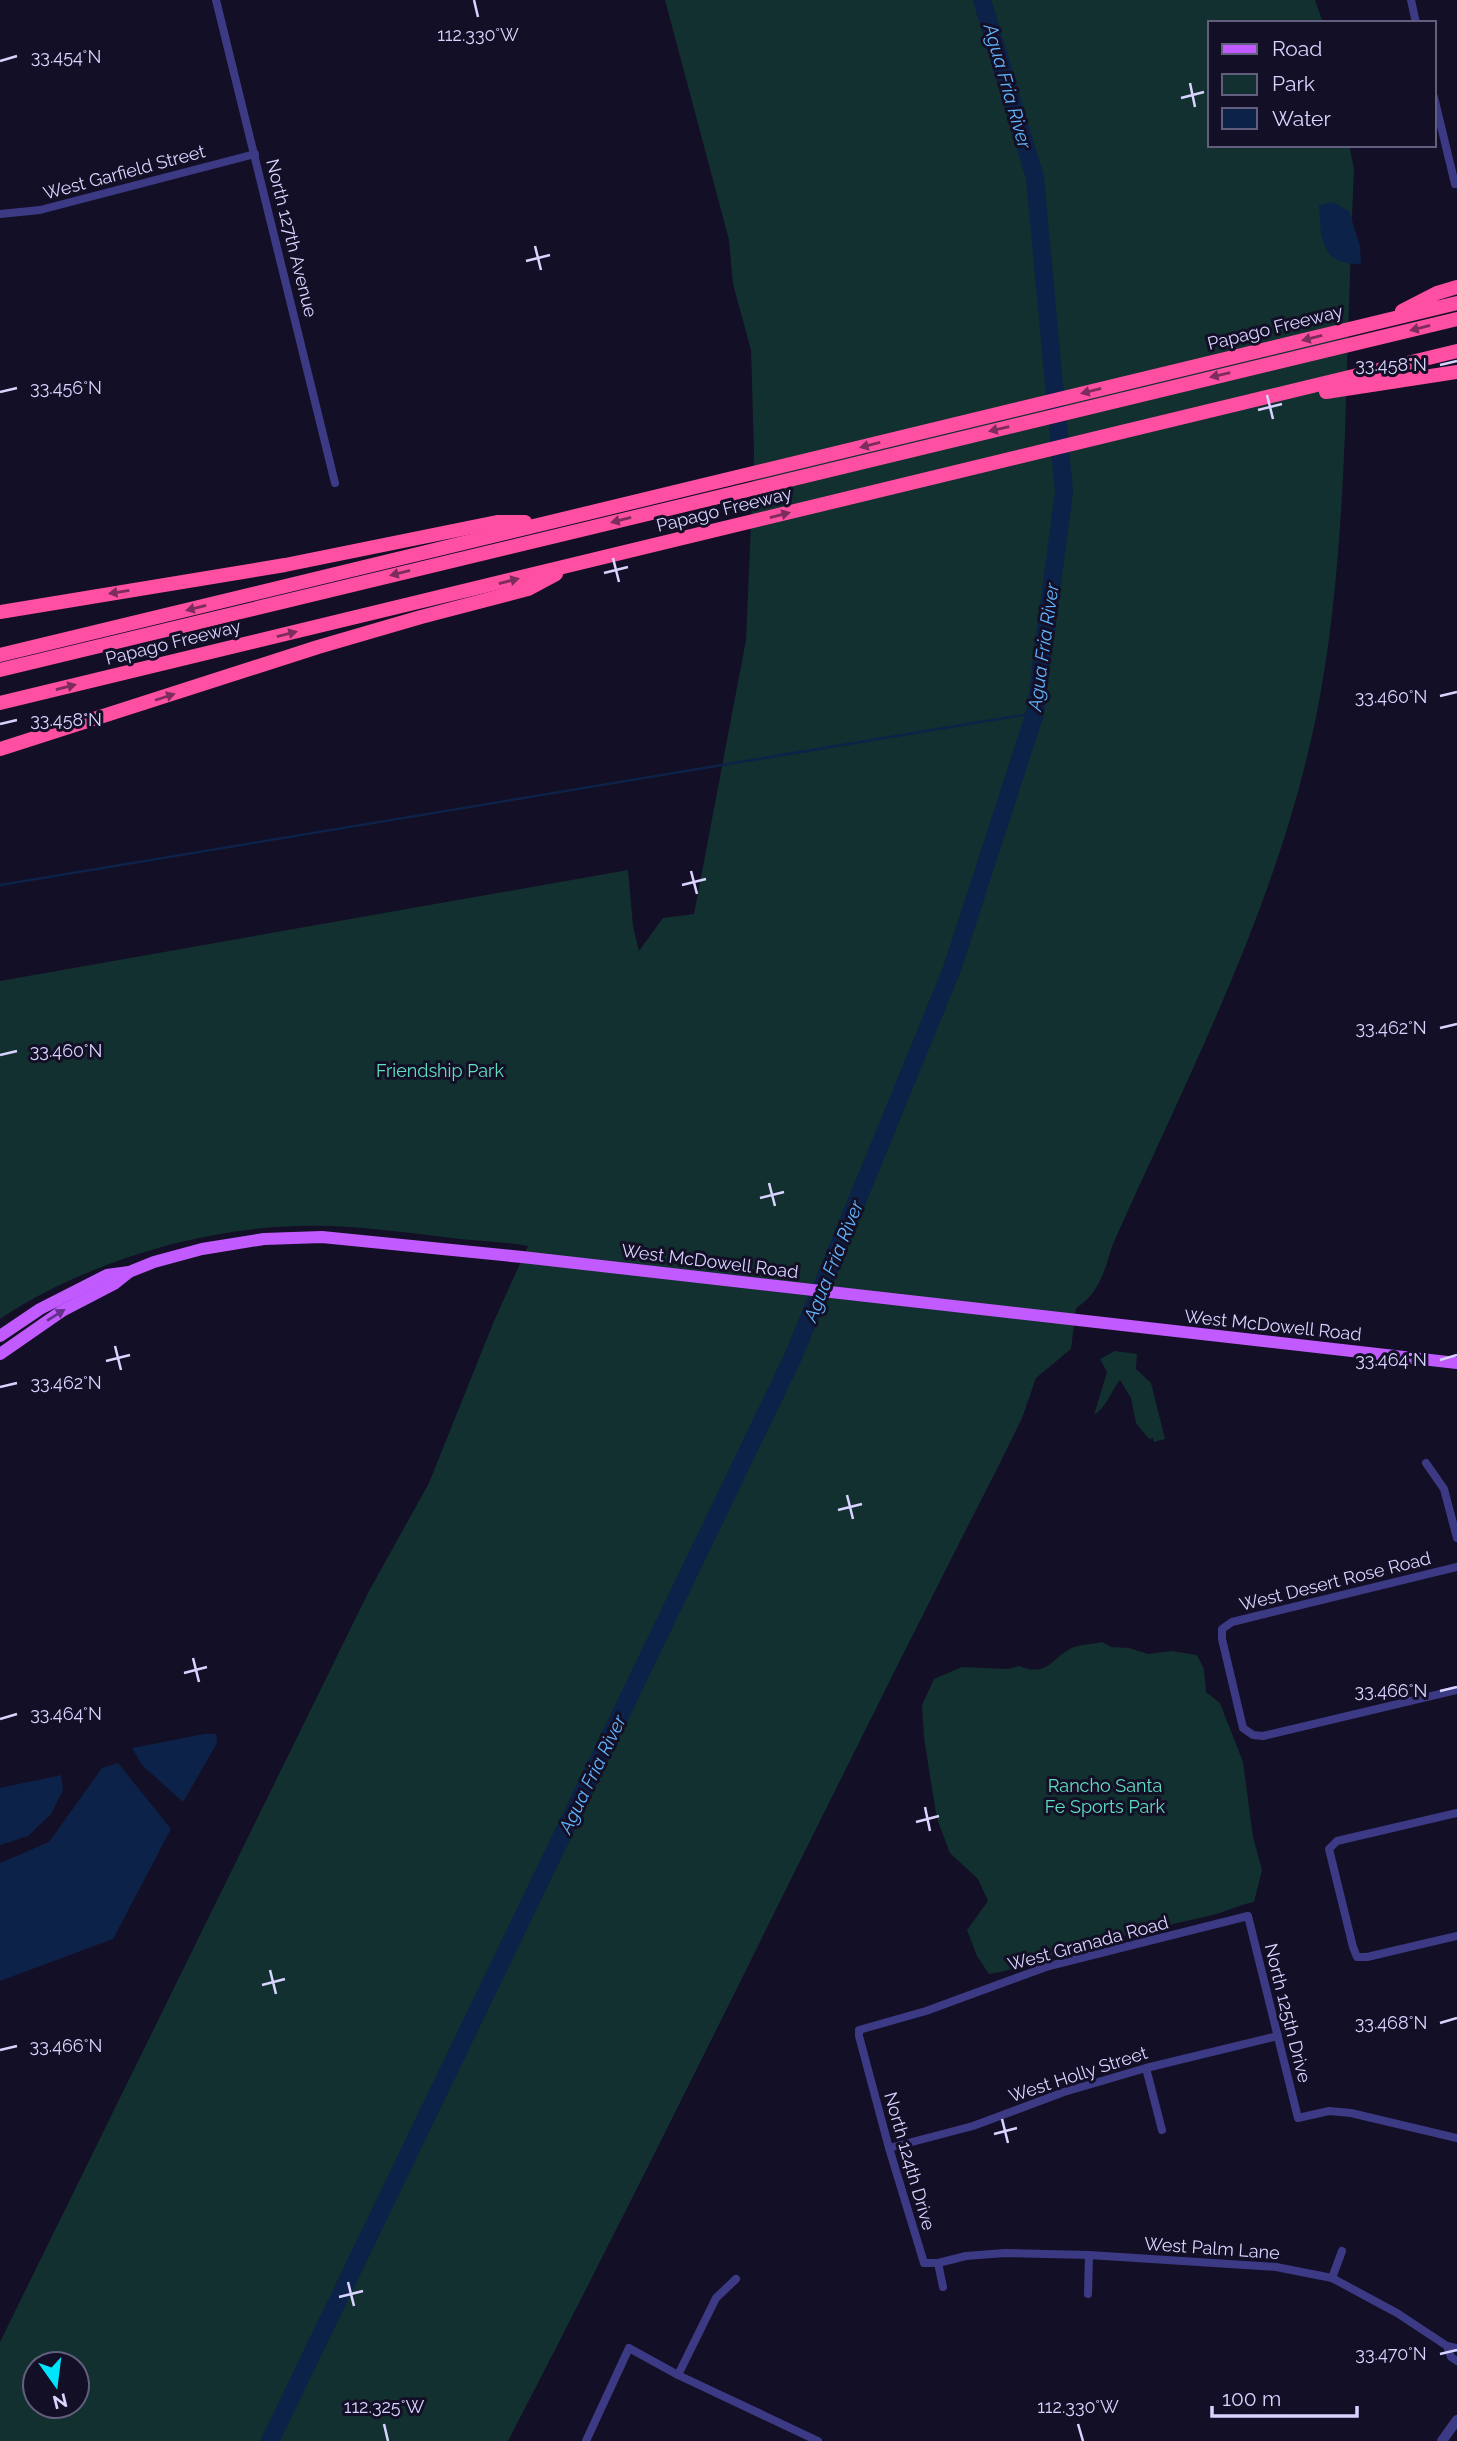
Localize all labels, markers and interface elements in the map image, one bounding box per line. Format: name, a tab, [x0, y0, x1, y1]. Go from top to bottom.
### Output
water label: Agua Fria River	[979, 20, 1037, 152]
legend	[1208, 21, 1436, 147]
text: 112.330°W	[437, 24, 519, 45]
text: Road	[1272, 36, 1322, 61]
text: 33.454°N	[31, 46, 101, 67]
text: Park	[1272, 71, 1315, 96]
text: Water	[1272, 106, 1331, 131]
street label: West Garfield Street	[41, 140, 207, 204]
street label: North 127th Avenue	[262, 157, 322, 320]
street label: Papago Freeway	[1205, 300, 1345, 354]
one-way arrow	[1409, 323, 1431, 334]
one-way arrow	[1301, 333, 1323, 344]
text: 33.458°N	[1355, 354, 1427, 375]
one-way arrow	[1209, 370, 1231, 381]
text: 33.456°N	[30, 377, 102, 398]
one-way arrow	[1080, 386, 1102, 397]
one-way arrow	[988, 423, 1010, 434]
one-way arrow	[859, 440, 881, 451]
street label: Papago Freeway	[654, 482, 794, 536]
one-way arrow	[769, 509, 791, 520]
one-way arrow	[610, 515, 632, 526]
one-way arrow	[388, 568, 410, 579]
one-way arrow	[498, 575, 520, 586]
water label: Agua Fria River	[1023, 580, 1063, 713]
one-way arrow	[107, 587, 129, 598]
one-way arrow	[185, 603, 207, 614]
street label: Papago Freeway	[103, 615, 243, 669]
one-way arrow	[277, 628, 299, 639]
one-way arrow	[55, 682, 77, 693]
text: 33.460°N	[1355, 686, 1427, 707]
one-way arrow	[155, 691, 176, 701]
text: 33.458°N	[30, 709, 102, 730]
text: 33.462°N	[1355, 1017, 1427, 1038]
text: 33.460°N	[30, 1040, 102, 1061]
park label: Friendship Park	[376, 1060, 504, 1081]
water label: Agua Fria River	[798, 1196, 868, 1326]
street label: West McDowell Road	[620, 1240, 800, 1282]
street label: West McDowell Road	[1183, 1305, 1363, 1345]
one-way arrow	[46, 1308, 65, 1321]
text: 33.464°N	[1355, 1349, 1427, 1370]
text: 33.462°N	[30, 1372, 102, 1393]
street label: West Desert Rose Road	[1237, 1547, 1433, 1615]
text: 33.466°N	[1355, 1680, 1427, 1701]
text: 33.464°N	[30, 1703, 102, 1724]
water label: Agua Fria River	[553, 1710, 631, 1838]
park label: Rancho Santa Fe Sports Park	[1045, 1775, 1166, 1817]
street label: West Granada Road	[1005, 1911, 1171, 1975]
street label: North 125th Drive	[1261, 1941, 1316, 2085]
text: 33.468°N	[1355, 2012, 1427, 2033]
text: 33.466°N	[30, 2035, 102, 2056]
street label: West Holly Street	[1006, 2042, 1150, 2106]
street label: North 124th Drive	[880, 2089, 940, 2233]
street label: West Palm Lane	[1144, 2233, 1281, 2263]
text: 33.470°N	[1355, 2343, 1427, 2364]
north arrow	[21, 2350, 91, 2420]
scale bar	[1212, 2374, 1357, 2418]
text: 100 m	[1222, 2386, 1281, 2411]
text: N	[50, 2389, 70, 2414]
text: 112.325°W	[344, 2396, 424, 2417]
text: 112.330°W	[1037, 2396, 1119, 2417]

